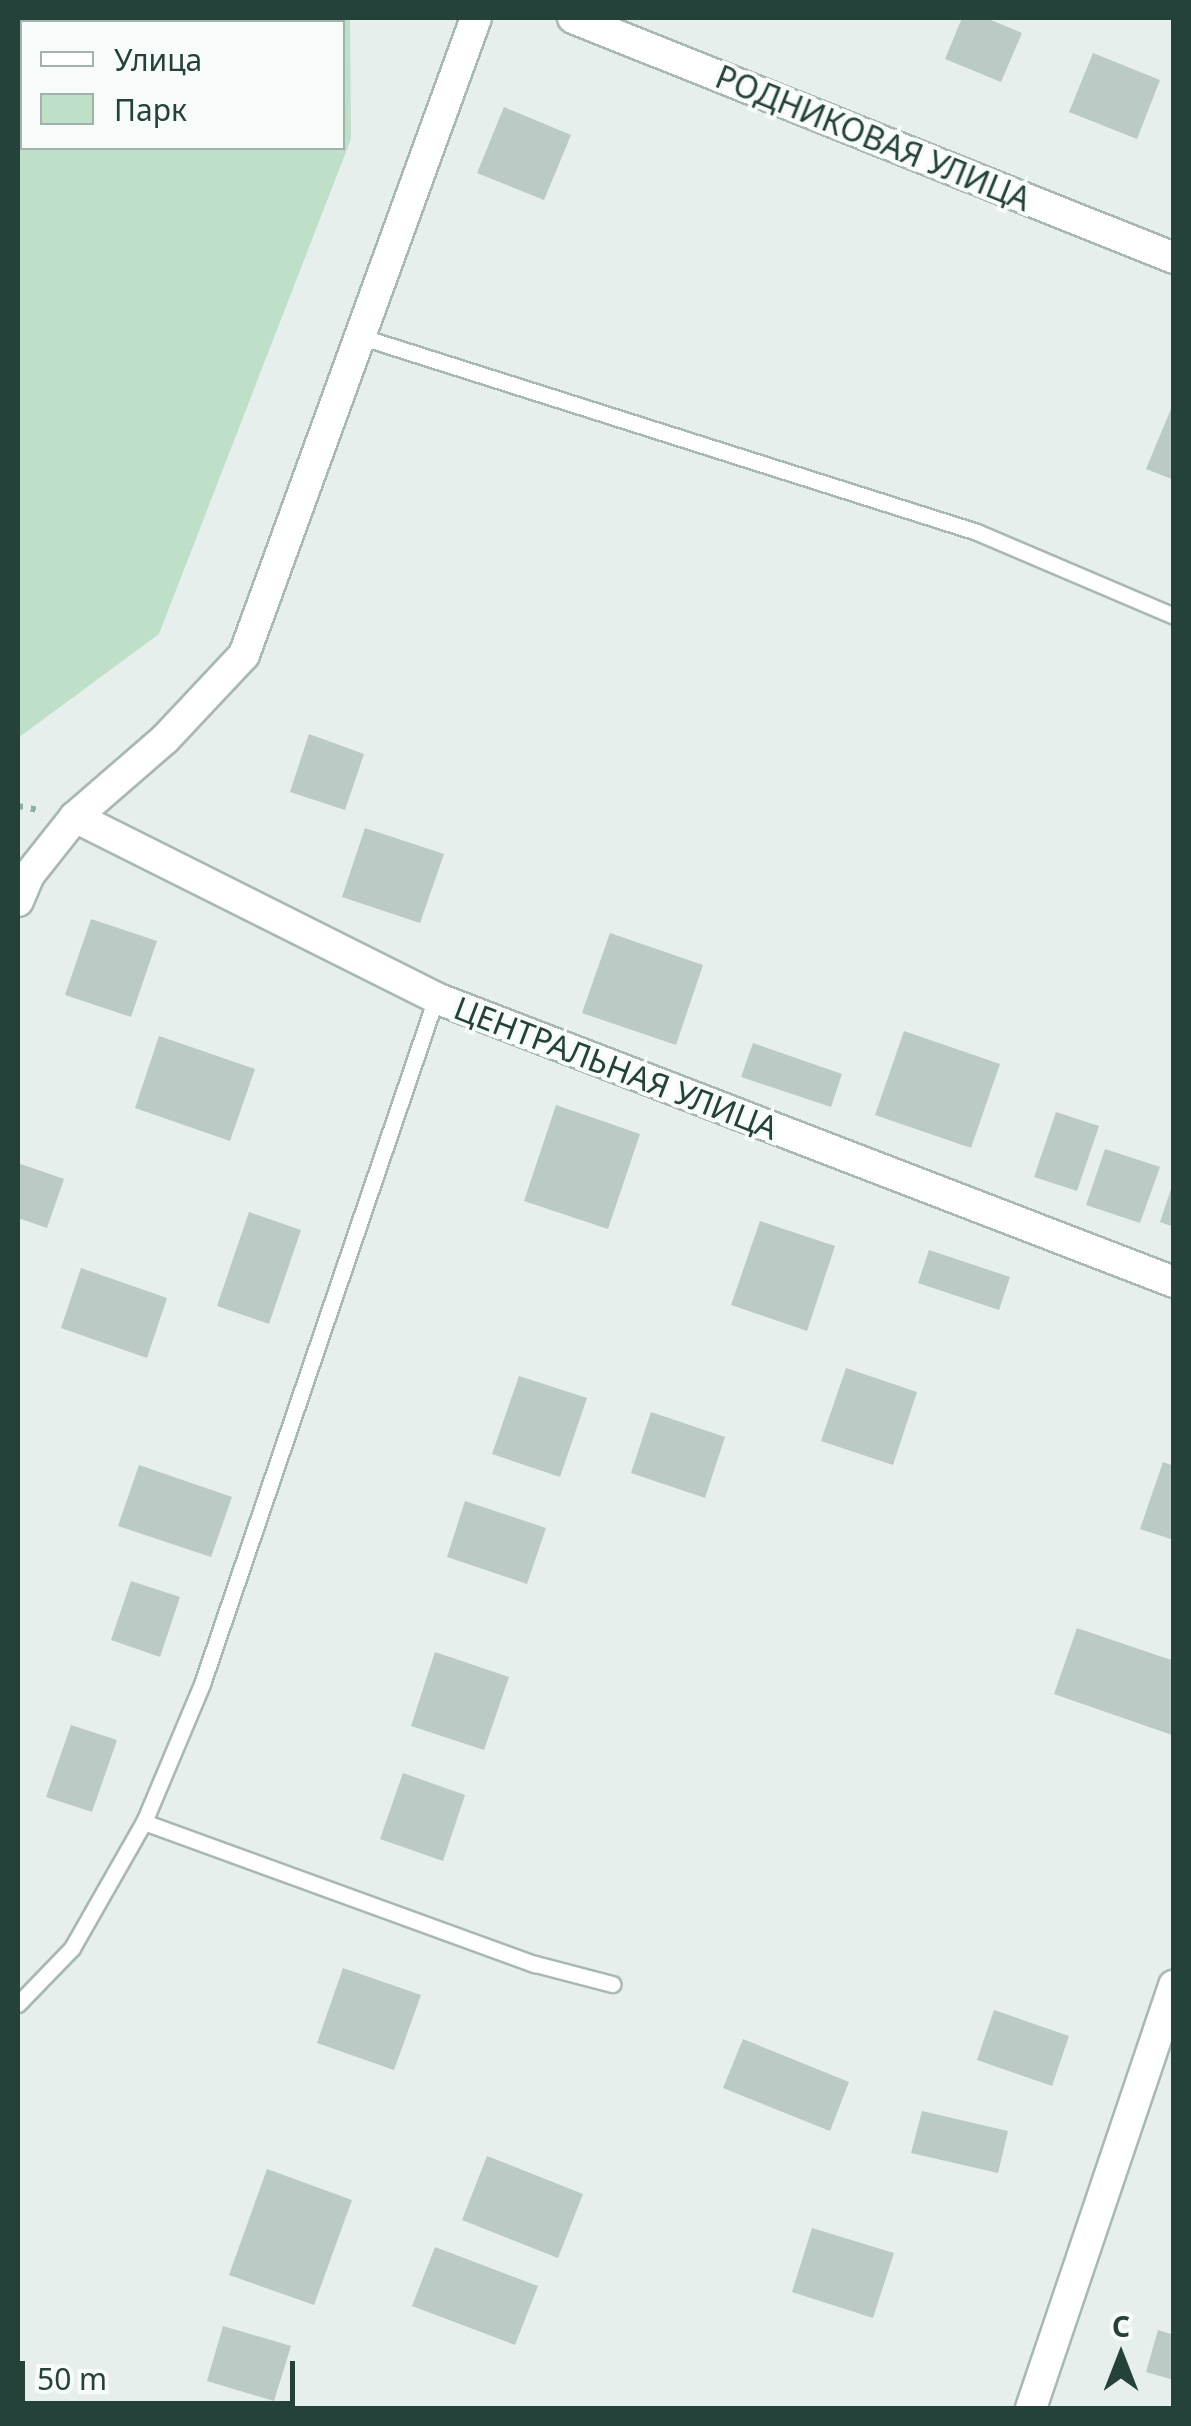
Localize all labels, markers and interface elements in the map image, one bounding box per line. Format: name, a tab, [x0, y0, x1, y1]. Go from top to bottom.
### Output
legend	[20, 20, 345, 150]
text: Улица	[114, 39, 202, 80]
street label: РОДНИКОВАЯ УЛИЦА	[710, 57, 1036, 219]
text: Парк	[114, 89, 187, 130]
street label: ЦЕНТРАЛЬНАЯ УЛИЦА	[449, 989, 783, 1147]
north arrow	[1071, 2306, 1171, 2406]
text: С	[1112, 2307, 1130, 2345]
scale bar	[25, 2341, 300, 2403]
text: 50 m	[37, 2358, 107, 2399]

